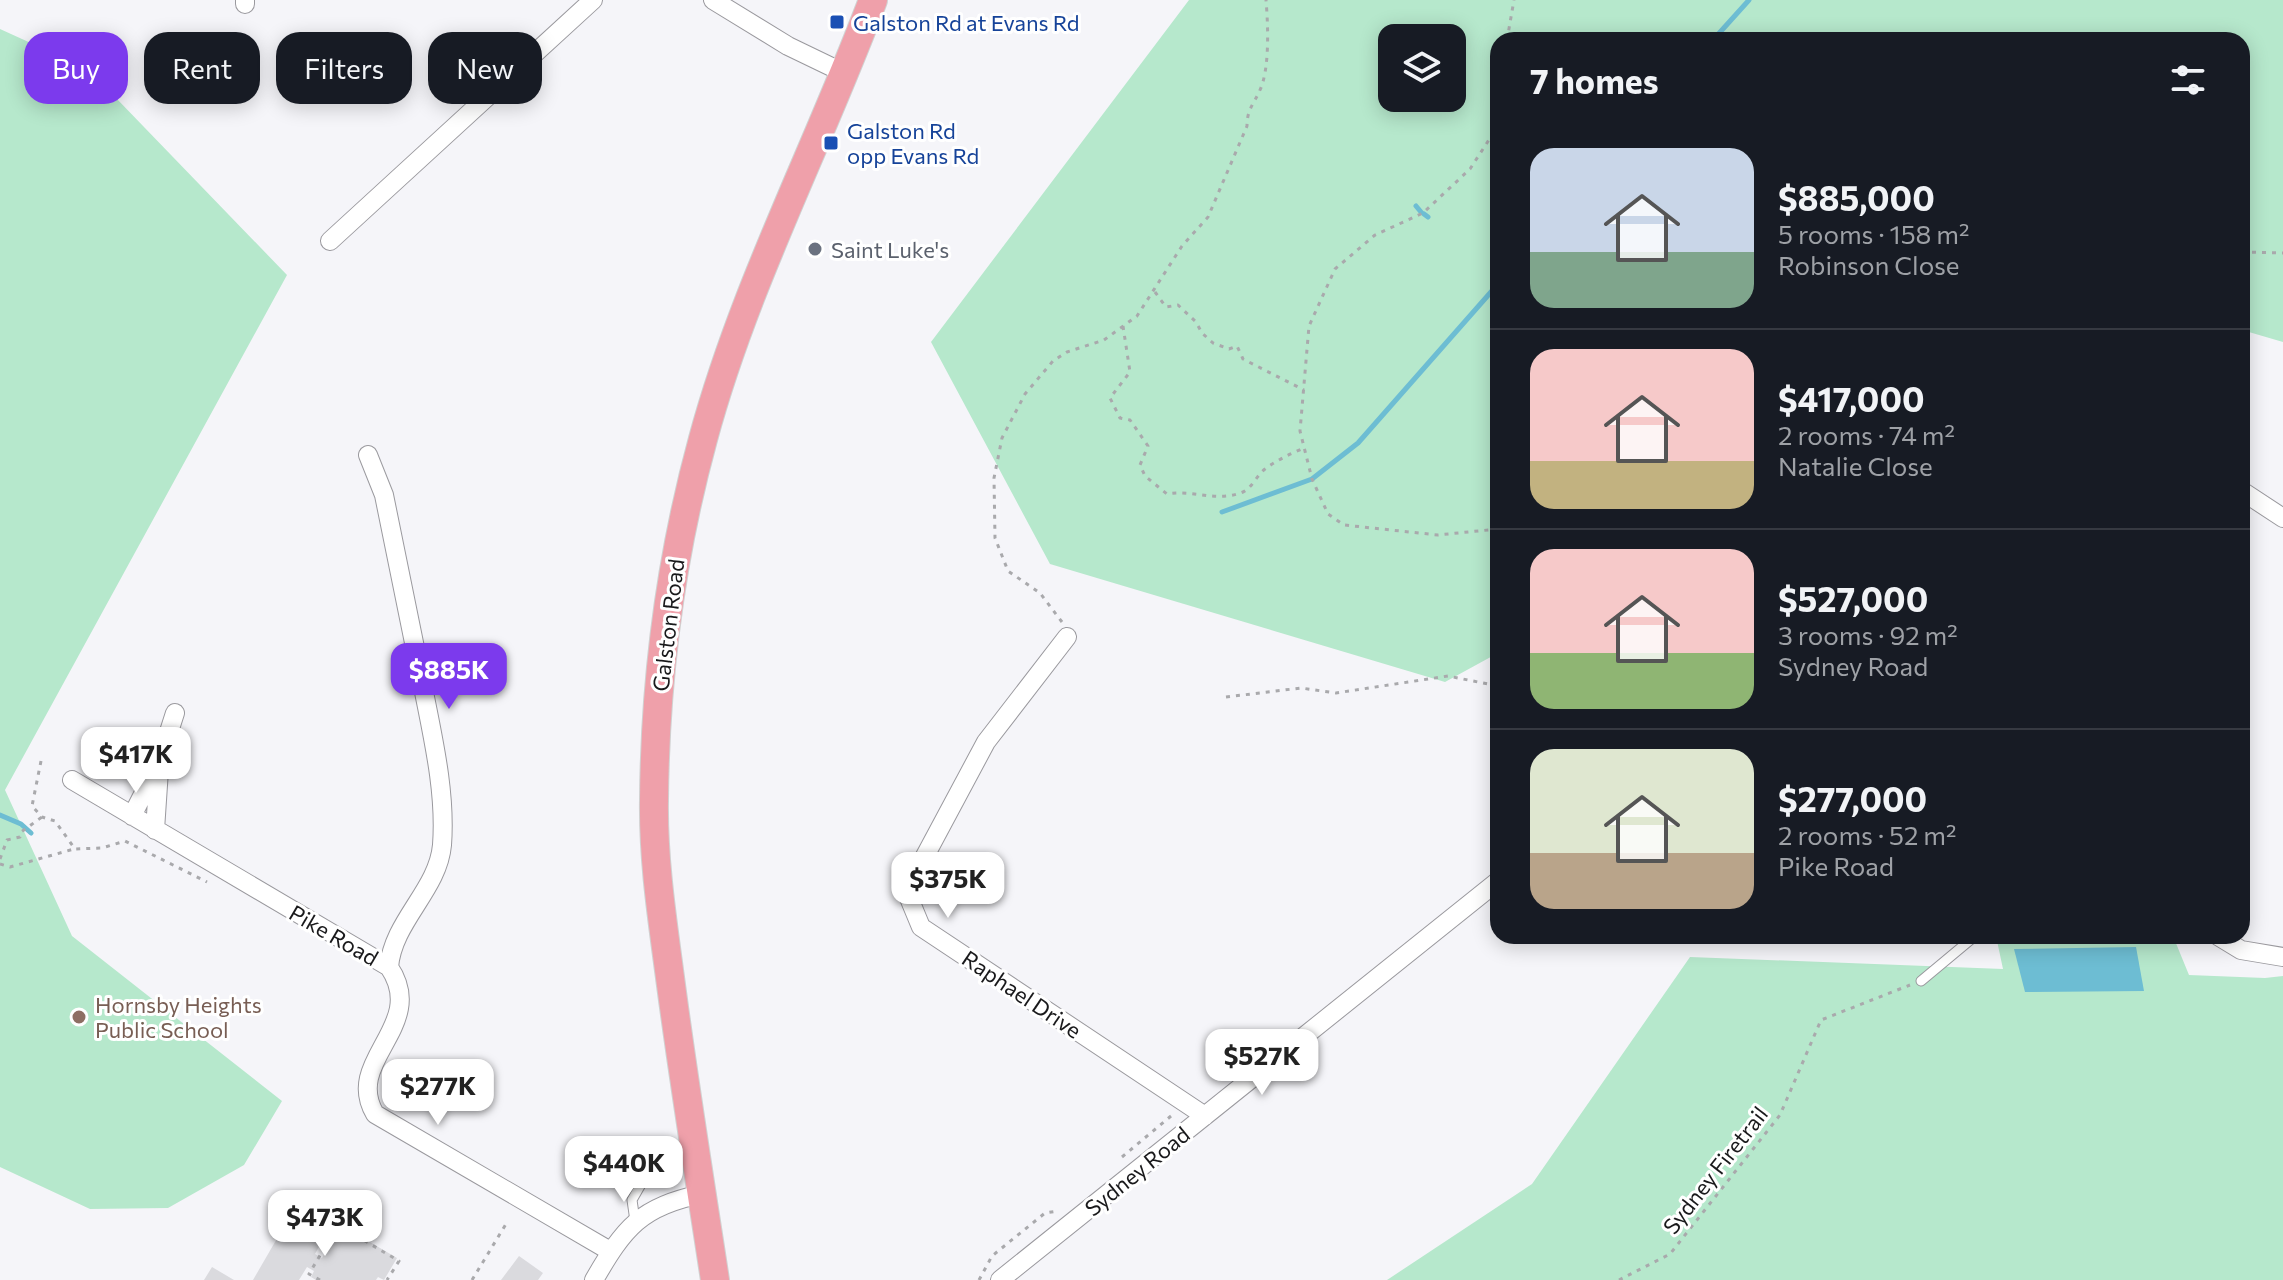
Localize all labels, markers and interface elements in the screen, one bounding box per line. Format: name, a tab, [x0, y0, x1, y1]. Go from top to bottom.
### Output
place label: Galston Rd at Evans Rd	[853, 9, 1080, 36]
marker: Galston Rd at Evans Rd	[828, 13, 846, 31]
map controls	[1378, 24, 1466, 112]
button: layers	[1378, 24, 1466, 112]
chip: Buy	[24, 32, 128, 104]
chip: Rent	[144, 32, 260, 104]
chip: Filters	[276, 32, 412, 104]
chip: New	[428, 32, 542, 104]
icon: filters	[2166, 58, 2210, 102]
text: 7 homes	[1530, 59, 1659, 101]
place label: Galston Rd opp Evans Rd	[847, 117, 979, 169]
marker: Galston Rd opp Evans Rd	[822, 134, 840, 152]
text: $885,000	[1778, 176, 1935, 218]
icon: home	[1594, 180, 1690, 276]
text: 5 rooms · 158 m²	[1778, 218, 1969, 249]
place label: Saint Luke's	[831, 236, 949, 263]
marker: Saint Luke's	[806, 240, 824, 258]
text: Robinson Close	[1778, 249, 1960, 280]
text: $417,000	[1778, 377, 1925, 419]
icon: home	[1594, 381, 1690, 477]
text: 2 rooms · 74 m²	[1778, 419, 1955, 450]
text: Natalie Close	[1778, 450, 1933, 481]
street label: Galston Road	[646, 557, 690, 693]
text: $527,000	[1778, 577, 1928, 619]
icon: home	[1594, 581, 1690, 677]
text: 3 rooms · 92 m²	[1778, 619, 1958, 650]
pin: $885K	[393, 643, 505, 711]
text: Sydney Road	[1778, 650, 1928, 681]
text: $885K	[409, 653, 489, 684]
pin: $417K	[80, 727, 192, 795]
text: $417K	[99, 737, 173, 768]
text: $277,000	[1778, 777, 1927, 819]
icon: home	[1594, 781, 1690, 877]
text: 2 rooms · 52 m²	[1778, 819, 1956, 850]
text: Pike Road	[1778, 850, 1894, 881]
pin: $375K	[892, 852, 1004, 920]
text: $375K	[909, 862, 987, 893]
street label: Pike Road	[285, 899, 383, 971]
street label: Raphael Drive	[957, 944, 1087, 1044]
place label: Hornsby Heights Public School	[95, 991, 262, 1043]
marker: Hornsby Heights Public School	[70, 1008, 88, 1026]
pin: $527K	[1206, 1029, 1318, 1097]
text: $527K	[1223, 1039, 1301, 1070]
pin: $277K	[382, 1059, 494, 1127]
text: $277K	[400, 1069, 476, 1100]
street label: Sydney Firetrail	[1657, 1101, 1773, 1239]
street label: Sydney Road	[1079, 1121, 1195, 1221]
pin: $440K	[568, 1136, 680, 1204]
text: $440K	[583, 1146, 665, 1177]
pin: $473K	[269, 1190, 381, 1258]
text: $473K	[286, 1200, 364, 1231]

